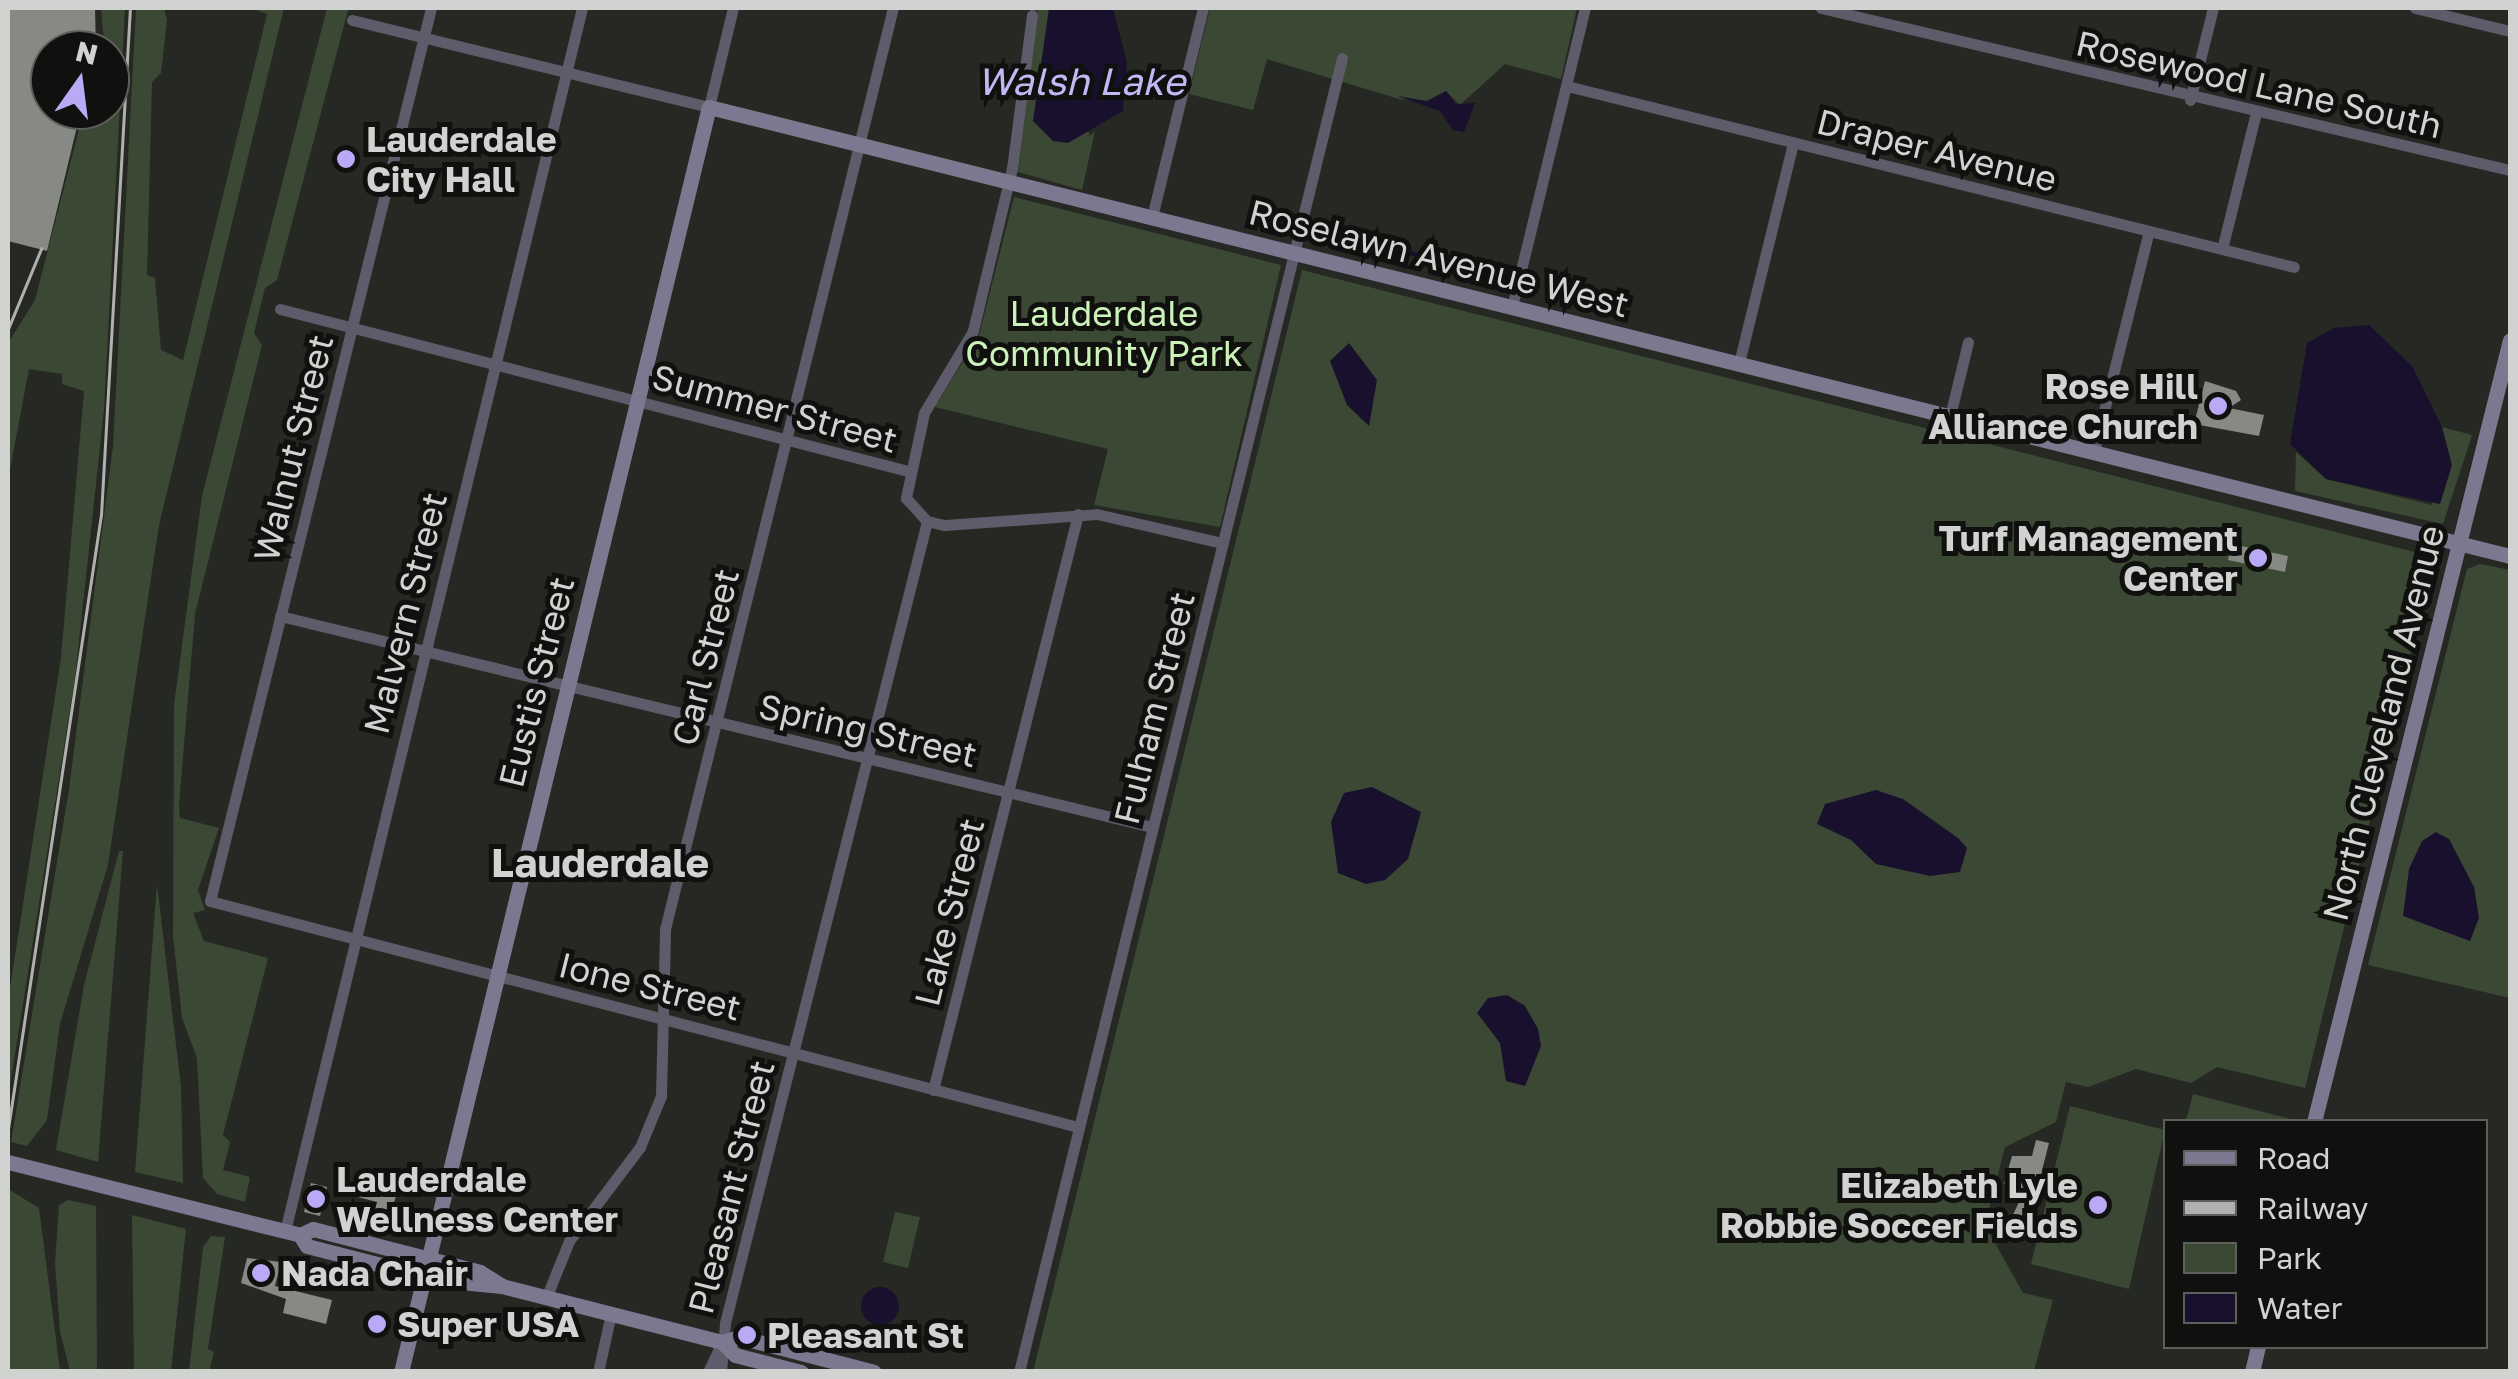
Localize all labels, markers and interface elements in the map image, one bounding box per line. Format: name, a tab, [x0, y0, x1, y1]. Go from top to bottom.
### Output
street label: Rosewood Lane South	[2072, 21, 2446, 147]
north arrow	[30, 30, 130, 130]
text: N	[73, 34, 101, 71]
water label: Walsh Lake	[977, 58, 1185, 104]
street label: Draper Avenue	[1813, 100, 2061, 200]
place label: Lauderdale City Hall	[366, 118, 557, 200]
marker: Lauderdale City Hall	[335, 148, 357, 170]
street label: Roselawn Avenue West	[1245, 190, 1633, 326]
park label: Lauderdale Community Park	[965, 292, 1243, 374]
street label: Walnut Street	[245, 330, 341, 566]
street label: Summer Street	[648, 355, 902, 461]
place label: Rose Hill Alliance Church	[1928, 365, 2198, 447]
marker: Rose Hill Alliance Church	[2207, 395, 2229, 417]
street label: Malvern Street	[355, 488, 455, 738]
place label: Turf Management Center	[1938, 517, 2238, 599]
street label: North Cleveland Avenue	[2314, 521, 2452, 925]
marker: Turf Management Center	[2247, 547, 2269, 569]
street label: Carl Street	[663, 564, 747, 750]
street label: Eustis Street	[490, 572, 582, 792]
street label: Fulham Street	[1105, 588, 1203, 828]
street label: Spring Street	[755, 685, 981, 775]
street label: Lake Street	[905, 814, 993, 1010]
district label: Lauderdale	[491, 838, 709, 886]
street label: Ione Street	[555, 943, 745, 1029]
street label: Pleasant Street	[679, 1056, 783, 1318]
legend	[2163, 1119, 2488, 1349]
text: Road	[2257, 1140, 2331, 1176]
place label: Lauderdale Wellness Center	[336, 1158, 618, 1240]
place label: Elizabeth Lyle Robbie Soccer Fields	[1720, 1164, 2078, 1246]
marker: Lauderdale Wellness Center	[305, 1188, 327, 1210]
text: Railway	[2257, 1190, 2368, 1226]
marker: Elizabeth Lyle Robbie Soccer Fields	[2087, 1194, 2109, 1216]
text: Park	[2257, 1240, 2322, 1276]
place label: Nada Chair	[281, 1252, 468, 1294]
marker: Nada Chair	[250, 1262, 272, 1284]
text: Water	[2257, 1290, 2342, 1326]
place label: Super USA	[397, 1303, 579, 1345]
marker: Super USA	[366, 1313, 388, 1335]
place label: Pleasant St	[767, 1314, 964, 1356]
marker: Pleasant St	[736, 1324, 758, 1346]

